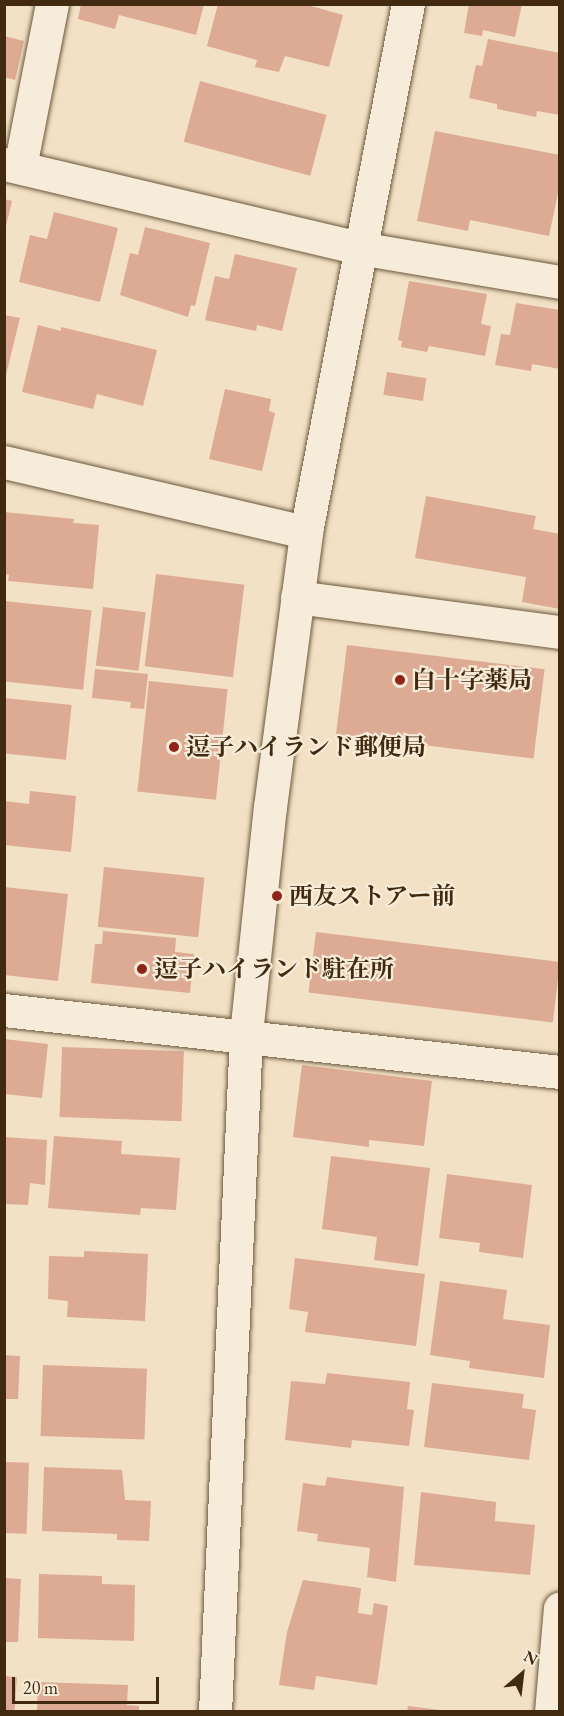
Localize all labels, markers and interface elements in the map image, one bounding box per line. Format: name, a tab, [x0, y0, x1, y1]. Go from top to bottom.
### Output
place label: 白十字薬局	[412, 666, 532, 694]
marker: 白十字薬局	[393, 673, 407, 687]
place label: 逗子ハイランド郵便局	[186, 733, 426, 761]
marker: 逗子ハイランド郵便局	[167, 740, 181, 754]
place label: 西友ストアー前	[289, 882, 456, 910]
marker: 西友ストアー前	[270, 889, 284, 903]
place label: 逗子ハイランド駐在所	[154, 955, 394, 983]
marker: 逗子ハイランド駐在所	[135, 962, 149, 976]
north arrow	[492, 1644, 552, 1704]
text: N	[520, 1645, 541, 1670]
scale bar	[15, 1665, 162, 1703]
text: 20 m	[23, 1676, 58, 1699]

